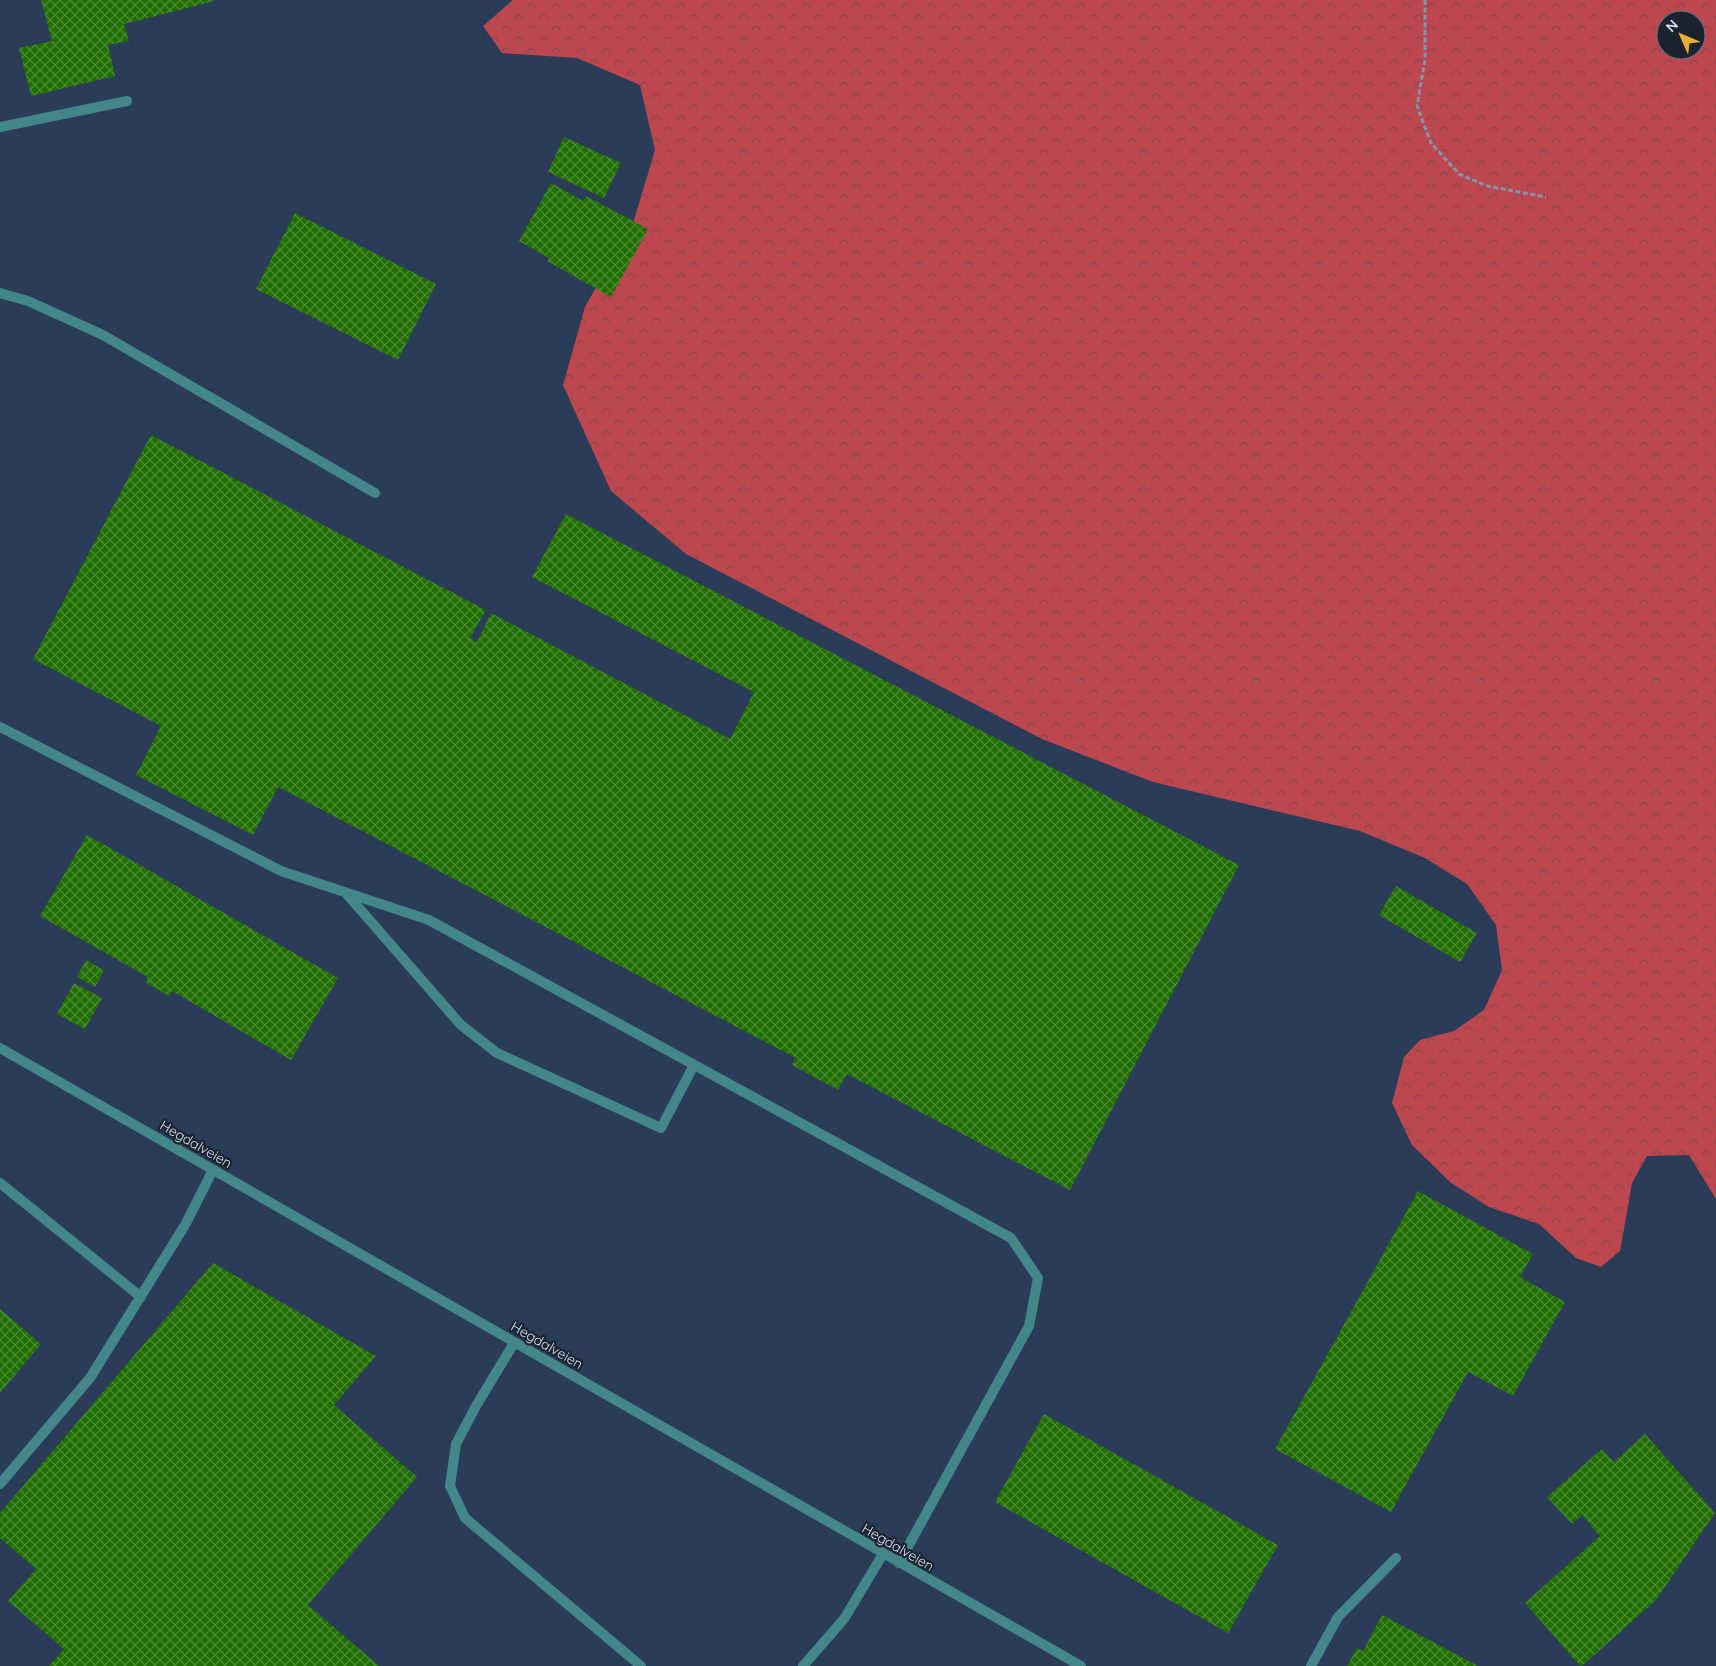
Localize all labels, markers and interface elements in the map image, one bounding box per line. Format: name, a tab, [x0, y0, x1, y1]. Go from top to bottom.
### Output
north arrow	[1656, 10, 1706, 60]
text: N	[1662, 16, 1682, 36]
street label: Hegdalveien	[157, 1116, 235, 1172]
street label: Hegdalveien	[508, 1317, 586, 1373]
street label: Hegdalveien	[859, 1519, 937, 1575]

